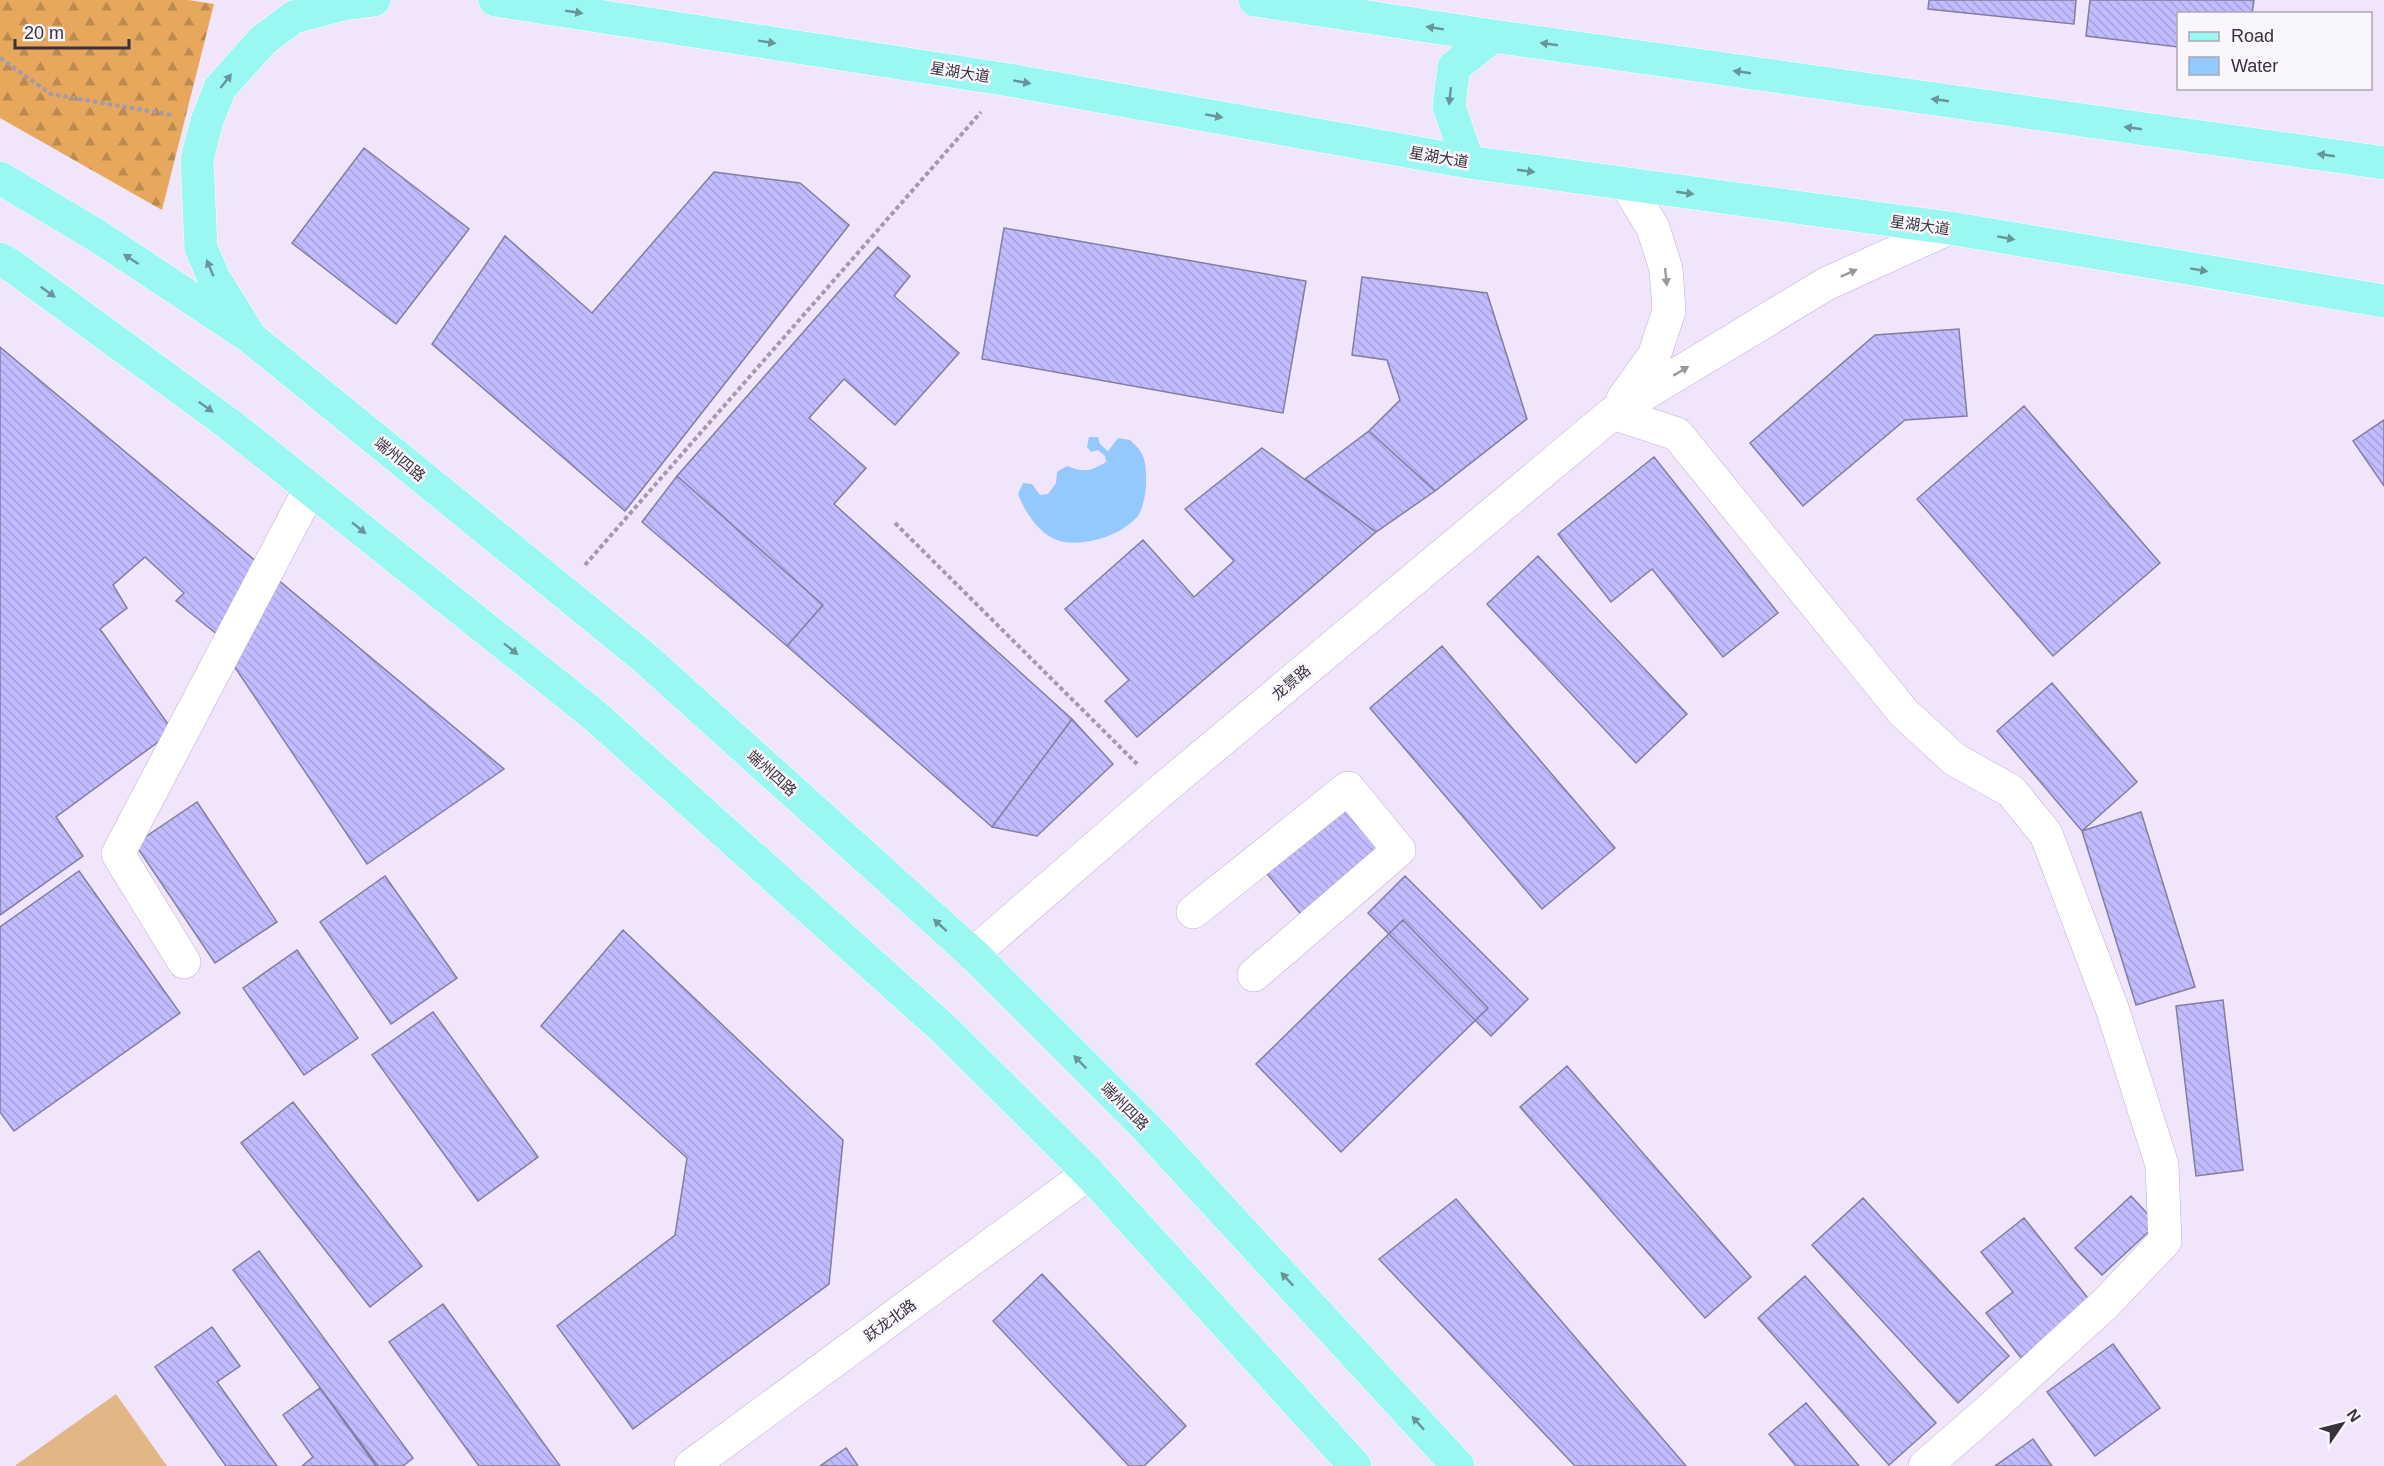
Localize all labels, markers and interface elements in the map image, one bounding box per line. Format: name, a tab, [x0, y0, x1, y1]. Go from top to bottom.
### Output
one-way arrow	[565, 8, 584, 17]
scale bar	[15, 12, 129, 50]
legend	[2177, 12, 2372, 90]
text: 20 m	[24, 23, 64, 43]
one-way arrow	[1425, 23, 1444, 32]
text: Road	[2231, 26, 2274, 46]
one-way arrow	[757, 38, 776, 47]
one-way arrow	[1539, 40, 1558, 49]
text: Water	[2231, 56, 2278, 76]
street label: 星湖大道	[929, 59, 991, 85]
one-way arrow	[1732, 68, 1751, 77]
one-way arrow	[219, 73, 232, 89]
one-way arrow	[1012, 78, 1031, 87]
one-way arrow	[1445, 87, 1455, 106]
one-way arrow	[1930, 96, 1949, 105]
one-way arrow	[1204, 112, 1223, 121]
one-way arrow	[2123, 123, 2142, 132]
street label: 星湖大道	[1408, 143, 1470, 171]
one-way arrow	[2316, 150, 2335, 160]
one-way arrow	[1517, 166, 1536, 175]
one-way arrow	[1676, 188, 1695, 198]
street label: 星湖大道	[1889, 212, 1951, 238]
one-way arrow	[1997, 234, 2016, 243]
one-way arrow	[122, 253, 139, 264]
one-way arrow	[205, 259, 214, 277]
one-way arrow	[2189, 266, 2208, 275]
one-way arrow	[1661, 267, 1671, 286]
one-way arrow	[1840, 268, 1858, 278]
one-way arrow	[40, 286, 56, 298]
one-way arrow	[1673, 366, 1689, 377]
one-way arrow	[197, 401, 213, 413]
street label: 端州四路	[371, 434, 429, 484]
one-way arrow	[351, 521, 367, 534]
one-way arrow	[504, 643, 519, 655]
street label: 龙景路	[1268, 661, 1314, 703]
street label: 端州四路	[744, 747, 800, 799]
one-way arrow	[933, 918, 948, 932]
one-way arrow	[1073, 1055, 1087, 1069]
street label: 端州四路	[1098, 1079, 1152, 1133]
one-way arrow	[1280, 1271, 1294, 1286]
street label: 跃龙北路	[861, 1295, 919, 1345]
north arrow	[2312, 1394, 2372, 1454]
text: N	[2344, 1406, 2364, 1425]
one-way arrow	[1412, 1416, 1425, 1431]

